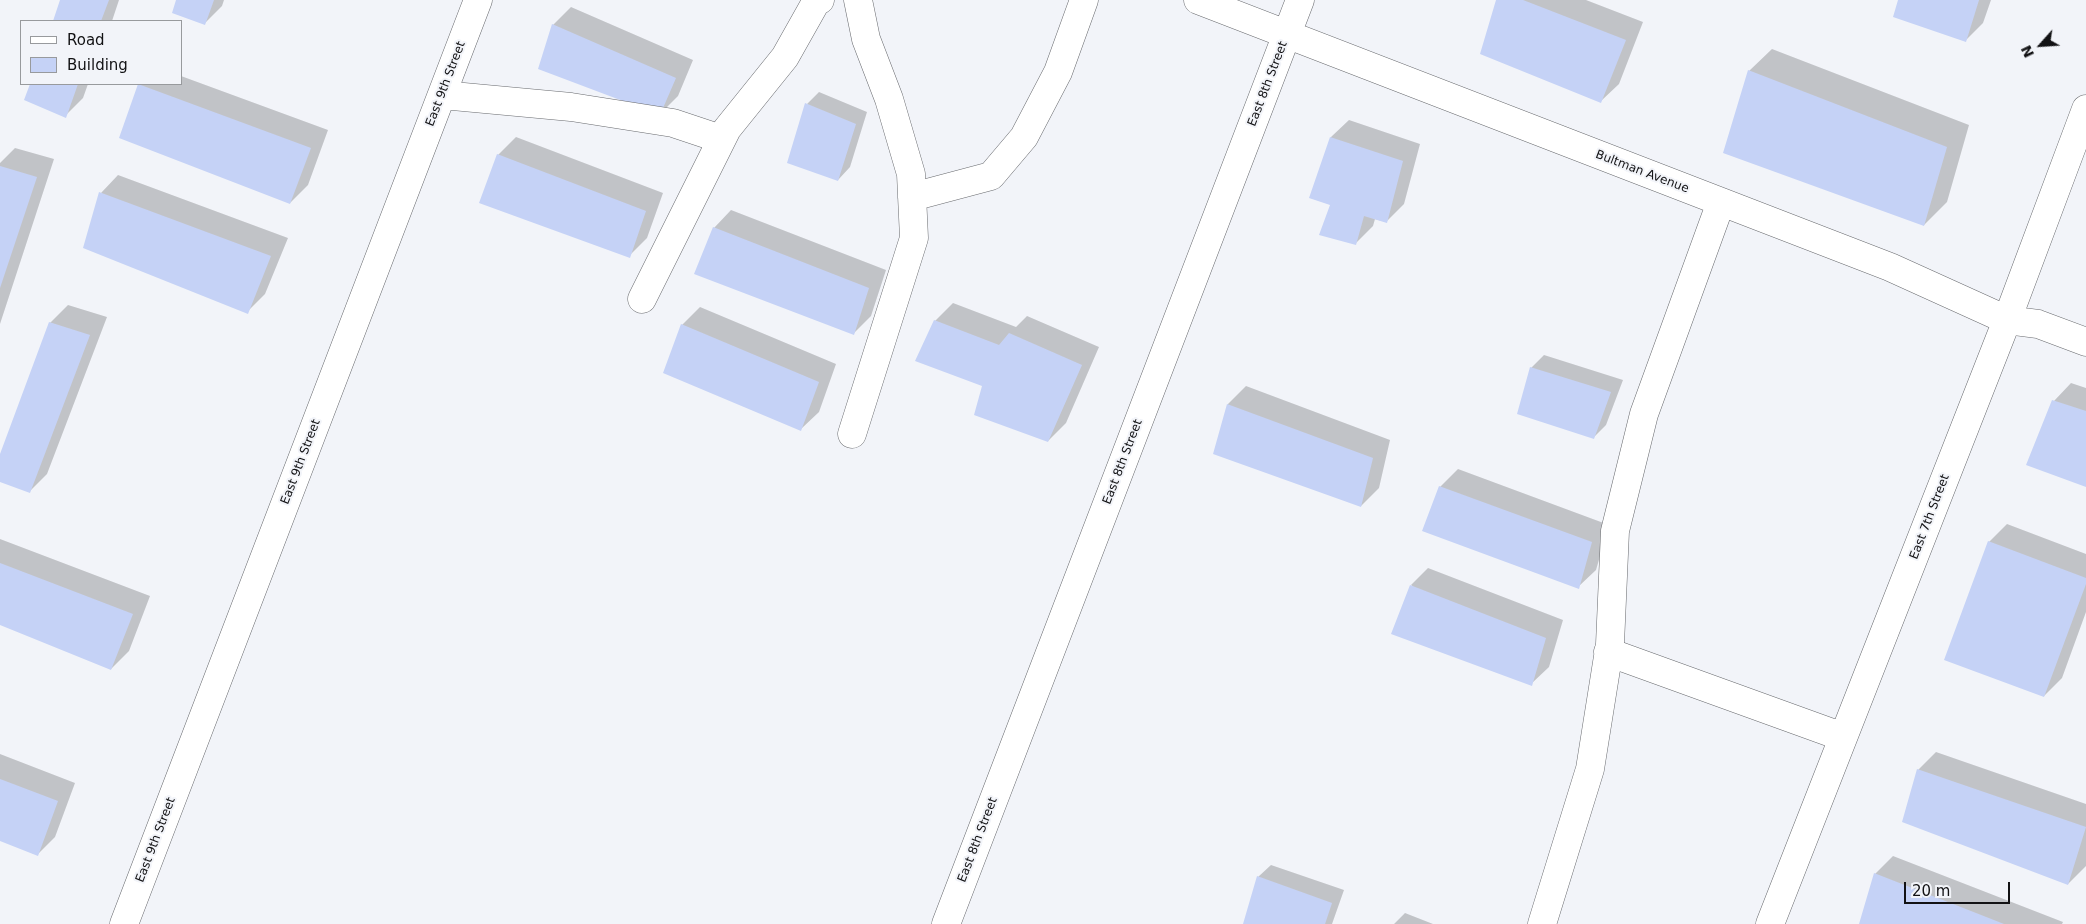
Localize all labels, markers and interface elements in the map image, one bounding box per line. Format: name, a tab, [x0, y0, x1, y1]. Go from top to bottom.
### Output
legend	[20, 20, 182, 85]
north arrow	[2016, 20, 2066, 70]
text: Road	[67, 31, 105, 49]
street label: East 9th Street	[423, 39, 469, 129]
street label: East 8th Street	[1245, 39, 1291, 129]
text: N	[2018, 43, 2037, 60]
text: Building	[67, 56, 128, 74]
street label: Bultman Avenue	[1593, 148, 1691, 196]
street label: East 9th Street	[278, 417, 324, 507]
street label: East 8th Street	[1100, 417, 1146, 507]
street label: East 7th Street	[1907, 472, 1953, 562]
street label: East 9th Street	[133, 795, 179, 885]
street label: East 8th Street	[955, 795, 1001, 885]
scale bar	[1906, 872, 2012, 904]
text: 20 m	[1912, 882, 1950, 900]

